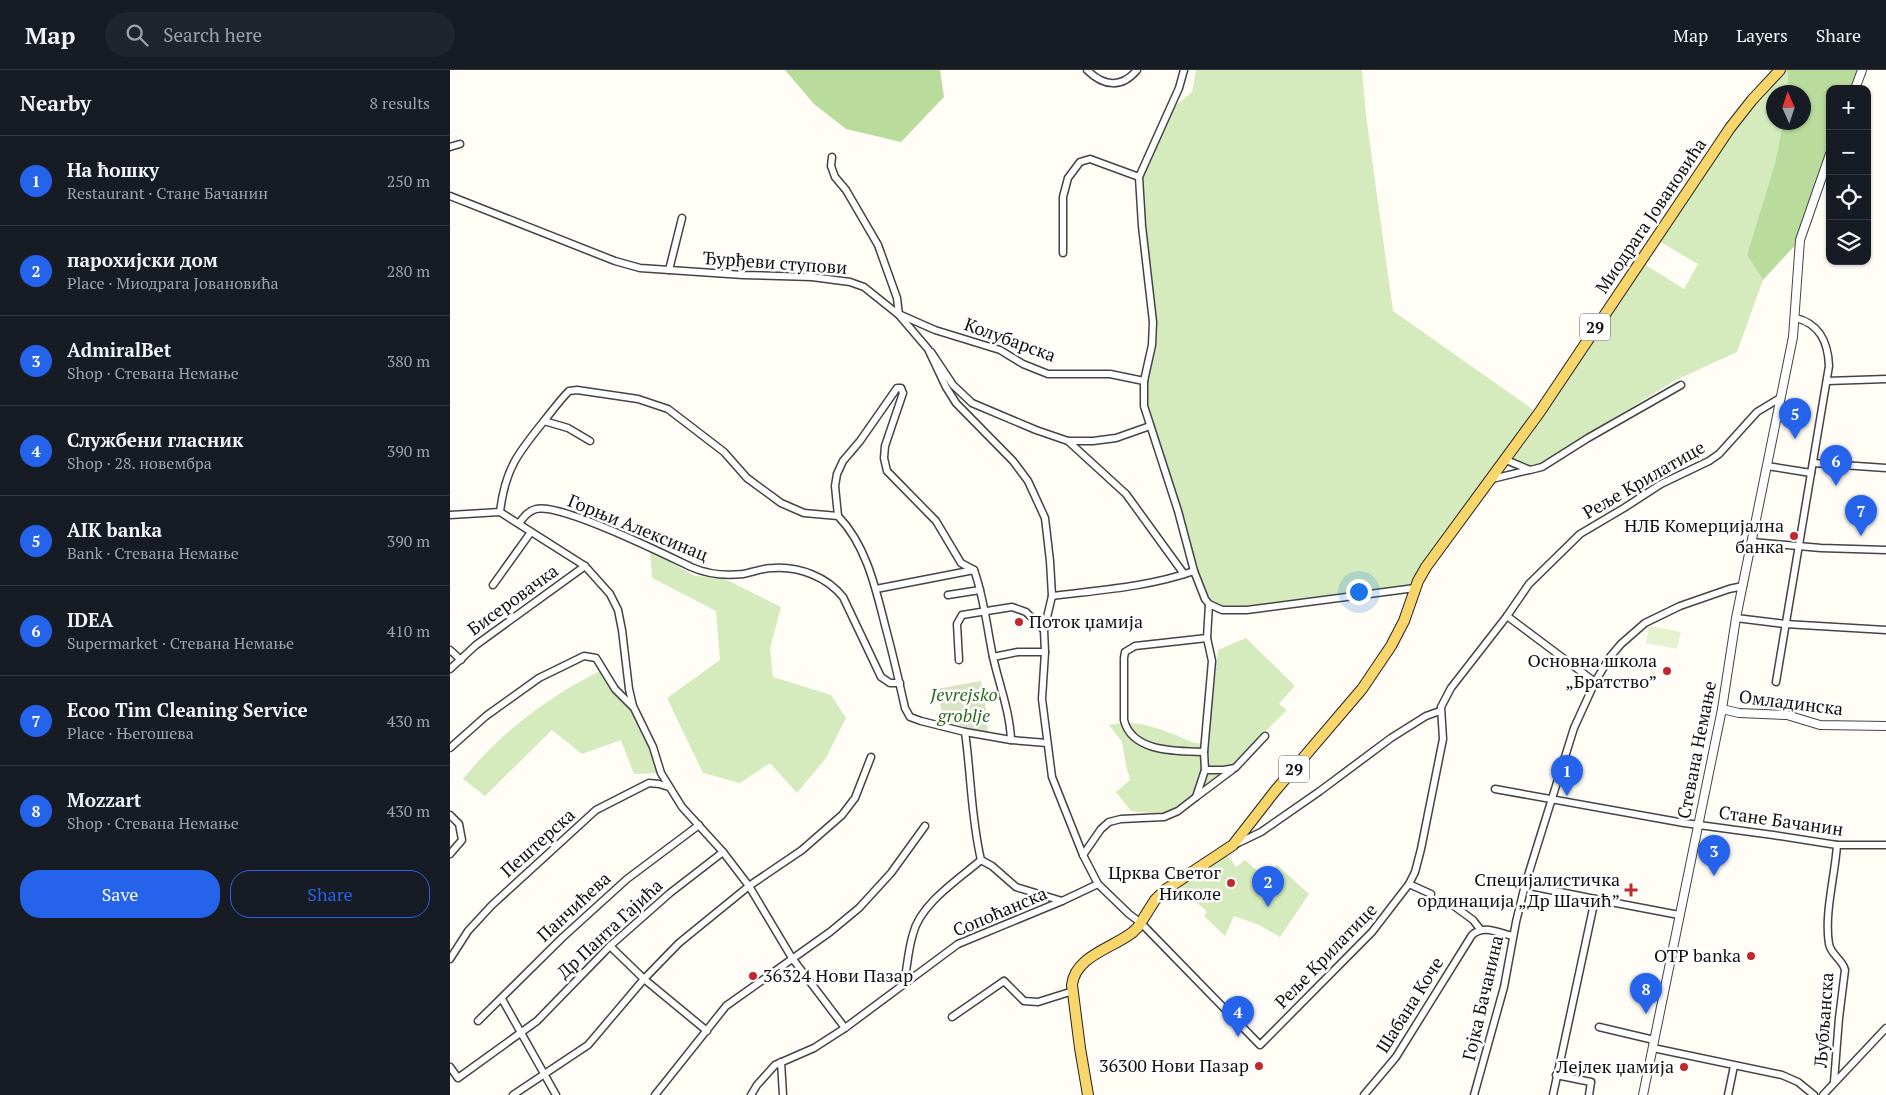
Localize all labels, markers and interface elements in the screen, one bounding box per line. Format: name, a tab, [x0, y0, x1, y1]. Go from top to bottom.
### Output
search box	[105, 12, 455, 57]
text: Map	[25, 19, 75, 51]
icon: search	[123, 21, 151, 49]
text: Search here	[163, 22, 262, 47]
text: Map	[1673, 23, 1708, 47]
text: Layers	[1736, 23, 1788, 47]
text: Share	[1816, 23, 1861, 47]
north arrow	[1766, 85, 1811, 130]
map controls	[1826, 85, 1871, 265]
button: +	[1826, 85, 1871, 130]
text: Nearby	[20, 89, 91, 117]
text: 8 results	[370, 92, 430, 114]
button: −	[1826, 130, 1871, 175]
street label: Миодрага Јовановића	[1589, 133, 1711, 298]
text: На ћошку	[67, 157, 159, 182]
text: 1	[31, 170, 41, 192]
text: 250 m	[387, 170, 430, 192]
button: locate	[1826, 175, 1871, 220]
text: Restaurant · Стане Бачанин	[67, 182, 268, 204]
button: layers	[1826, 220, 1871, 265]
street label: Ђурђеви ступови	[702, 245, 848, 279]
text: парохијски дом	[67, 247, 218, 272]
text: 2	[31, 260, 41, 282]
text: 280 m	[387, 260, 430, 282]
text: Place · Миодрага Јовановића	[67, 272, 279, 294]
street label: Колубарска	[961, 311, 1059, 367]
road number: 29	[1580, 313, 1610, 340]
text: AdmiralBet	[67, 337, 171, 362]
text: 3	[31, 350, 41, 372]
text: 380 m	[387, 350, 430, 372]
text: Shop · Стевана Немање	[67, 362, 239, 384]
pin: 5	[1779, 398, 1811, 439]
text: Службени гласник	[67, 427, 243, 452]
street label: Реље Крилатице	[1578, 434, 1709, 524]
text: 4	[31, 440, 41, 462]
text: 390 m	[387, 440, 430, 462]
pin: 6	[1820, 445, 1852, 486]
text: Shop · 28. новембра	[67, 452, 212, 474]
street label: Горњи Алексинац	[565, 488, 712, 566]
pin: 7	[1845, 495, 1877, 536]
place label: НЛБ Комерцијална банка	[1624, 513, 1784, 558]
text: AIK banka	[67, 517, 162, 542]
text: 5	[31, 530, 41, 552]
text: 390 m	[387, 530, 430, 552]
marker: НЛБ Комерцијална банка	[1788, 530, 1800, 542]
text: Bank · Стевана Немање	[67, 542, 239, 564]
street label: Бисеровачка	[462, 558, 563, 640]
your location	[1346, 579, 1372, 605]
text: IDEA	[67, 607, 113, 632]
place label: Поток џамија	[1029, 609, 1143, 633]
marker: Поток џамија	[1013, 616, 1025, 628]
text: 6	[31, 620, 41, 642]
text: 410 m	[387, 620, 430, 642]
text: Supermarket · Стевана Немање	[67, 632, 294, 654]
place label: Основна школа „Братство”	[1527, 648, 1657, 693]
marker: Основна школа „Братство”	[1661, 665, 1673, 677]
street label: Стевана Немање	[1671, 679, 1721, 821]
park label: Jevrejsko groblje	[929, 682, 998, 727]
street label: Омладинска	[1738, 684, 1845, 720]
text: Ecoo Tim Cleaning Service	[67, 697, 308, 722]
text: 7	[31, 710, 41, 732]
text: 430 m	[387, 710, 430, 732]
text: Place · Његошева	[67, 722, 194, 744]
pin: 1	[1551, 755, 1583, 796]
road number: 29	[1279, 756, 1309, 782]
text: Mozzart	[67, 787, 141, 812]
street label: Стане Бачанин	[1717, 799, 1845, 841]
text: 8	[31, 800, 41, 822]
text: 430 m	[387, 800, 430, 822]
street label: Пештерска	[495, 802, 580, 882]
text: Shop · Стевана Немање	[67, 812, 239, 834]
pin: 3	[1698, 835, 1730, 876]
place label: Црква Светог Николе	[1108, 860, 1221, 905]
street label: Панчићева	[531, 866, 615, 947]
pin: 2	[1252, 866, 1284, 907]
place label: Специјалистичка ординација „Др Шачић”	[1417, 867, 1620, 912]
button: Save	[20, 870, 220, 918]
button: Share	[230, 870, 430, 918]
street label: Др Панта Гајића	[551, 873, 667, 983]
marker: Црква Светог Николе	[1225, 877, 1237, 889]
street label: Сопоћанска	[949, 881, 1050, 942]
marker: Специјалистичка ординација „Др Шачић”	[1624, 883, 1638, 897]
street label: Реље Крилатице	[1269, 898, 1382, 1013]
street label: Гојка Бачанина	[1456, 933, 1508, 1063]
place label: OTP banka	[1654, 943, 1741, 967]
marker: OTP banka	[1745, 950, 1757, 962]
street label: Шабана Коче	[1370, 952, 1448, 1057]
place label: 36324 Нови Пазар	[763, 963, 913, 987]
marker: 36324 Нови Пазар	[747, 970, 759, 982]
street label: Љубљанска	[1808, 972, 1838, 1069]
pin: 8	[1630, 973, 1662, 1014]
pin: 4	[1222, 996, 1254, 1037]
place label: 36300 Нови Пазар	[1099, 1053, 1249, 1077]
place label: Лејлек џамија	[1556, 1054, 1674, 1078]
marker: 36300 Нови Пазар	[1253, 1060, 1265, 1072]
marker: Лејлек џамија	[1678, 1061, 1690, 1073]

